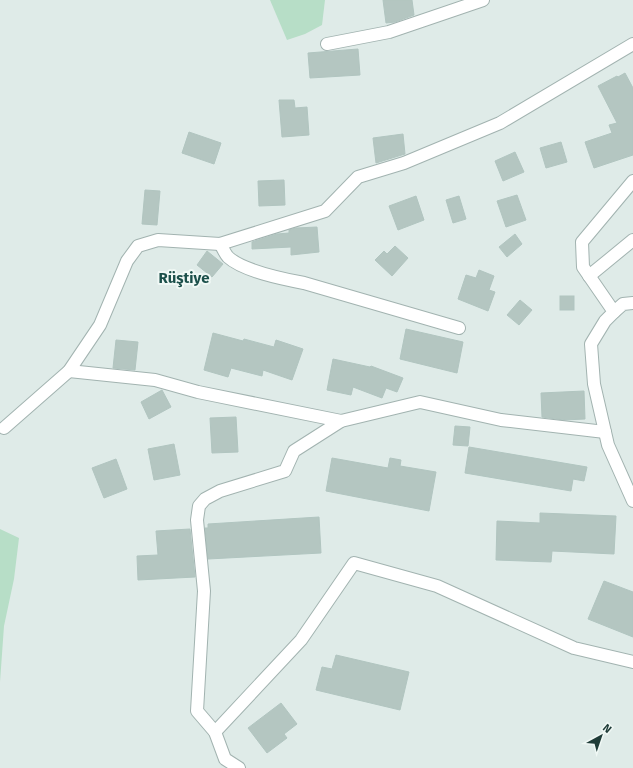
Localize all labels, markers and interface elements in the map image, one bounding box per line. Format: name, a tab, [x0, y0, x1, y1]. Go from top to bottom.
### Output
district label: Rüştiye	[158, 269, 210, 288]
north arrow	[581, 716, 621, 756]
text: N	[600, 721, 614, 736]

